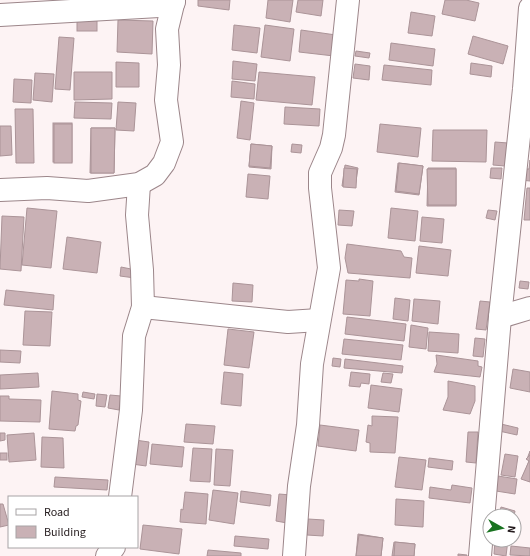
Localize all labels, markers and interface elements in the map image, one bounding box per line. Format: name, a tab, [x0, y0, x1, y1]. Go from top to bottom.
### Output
legend	[8, 496, 138, 548]
text: Road	[44, 504, 70, 521]
north arrow	[482, 508, 522, 548]
text: Building	[44, 524, 86, 541]
text: N	[503, 525, 519, 534]

